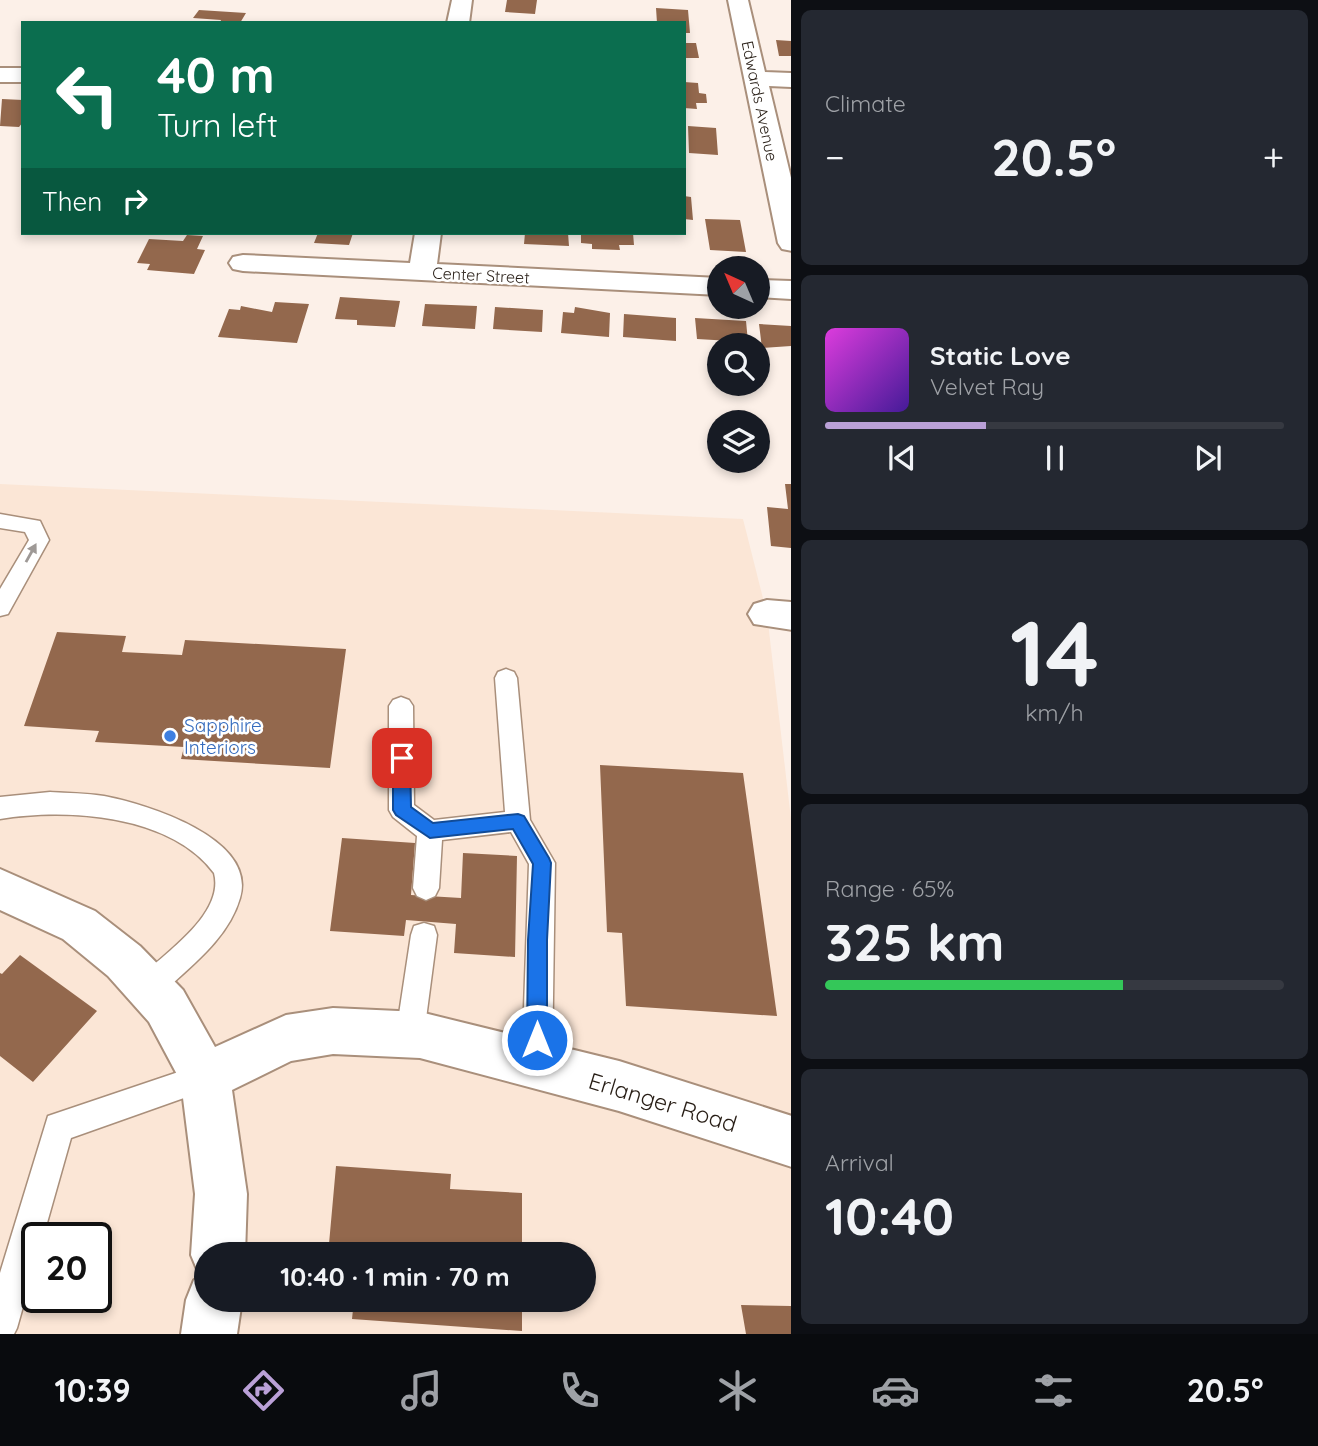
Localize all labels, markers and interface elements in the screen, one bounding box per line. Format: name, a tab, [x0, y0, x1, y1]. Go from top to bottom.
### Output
street label: Edwards Avenue	[737, 39, 783, 163]
text: 40 m	[157, 44, 275, 105]
icon: left	[42, 49, 133, 140]
text: Climate	[825, 89, 906, 118]
text: Turn left	[157, 105, 278, 145]
text: 20.5°	[991, 124, 1116, 189]
text: −	[825, 133, 845, 181]
text: +	[1263, 133, 1284, 181]
icon: right	[116, 182, 154, 220]
text: Then	[42, 185, 102, 218]
north arrow	[707, 256, 770, 318]
map controls	[707, 256, 770, 473]
street label: Center Street	[432, 262, 530, 288]
button: search	[707, 333, 770, 396]
text: Static Love	[930, 339, 1071, 372]
text: Velvet Ray	[930, 372, 1044, 401]
button: layers	[707, 410, 770, 473]
icon: previous	[883, 439, 921, 477]
icon: pause	[1036, 439, 1074, 477]
icon: next	[1189, 439, 1227, 477]
one-way arrow	[25, 543, 37, 563]
text: 14	[1010, 595, 1099, 709]
text: km/h	[1025, 698, 1084, 727]
place label: Sapphire Interiors	[184, 713, 262, 759]
marker: Sapphire Interiors	[162, 728, 178, 744]
pin	[372, 728, 432, 788]
icon: arrive	[383, 739, 421, 777]
text: Range · 65%	[825, 874, 954, 903]
text: 325 km	[825, 909, 1005, 974]
position arrow	[500, 1003, 574, 1077]
street label: Erlanger Road	[585, 1066, 741, 1138]
text: Arrival	[825, 1148, 894, 1177]
text: 10:40	[825, 1183, 954, 1248]
speed limit sign: 20	[21, 1222, 112, 1313]
text: 10:40 · 1 min · 70 m	[280, 1260, 510, 1293]
icon: directions	[239, 1366, 288, 1415]
icon: music	[397, 1366, 446, 1415]
icon: phone	[555, 1366, 604, 1415]
icon: climate	[713, 1366, 762, 1415]
icon: car	[871, 1366, 920, 1415]
icon: filters	[1029, 1366, 1078, 1415]
text: 10:39	[54, 1370, 131, 1410]
text: 20.5°	[1187, 1370, 1263, 1410]

